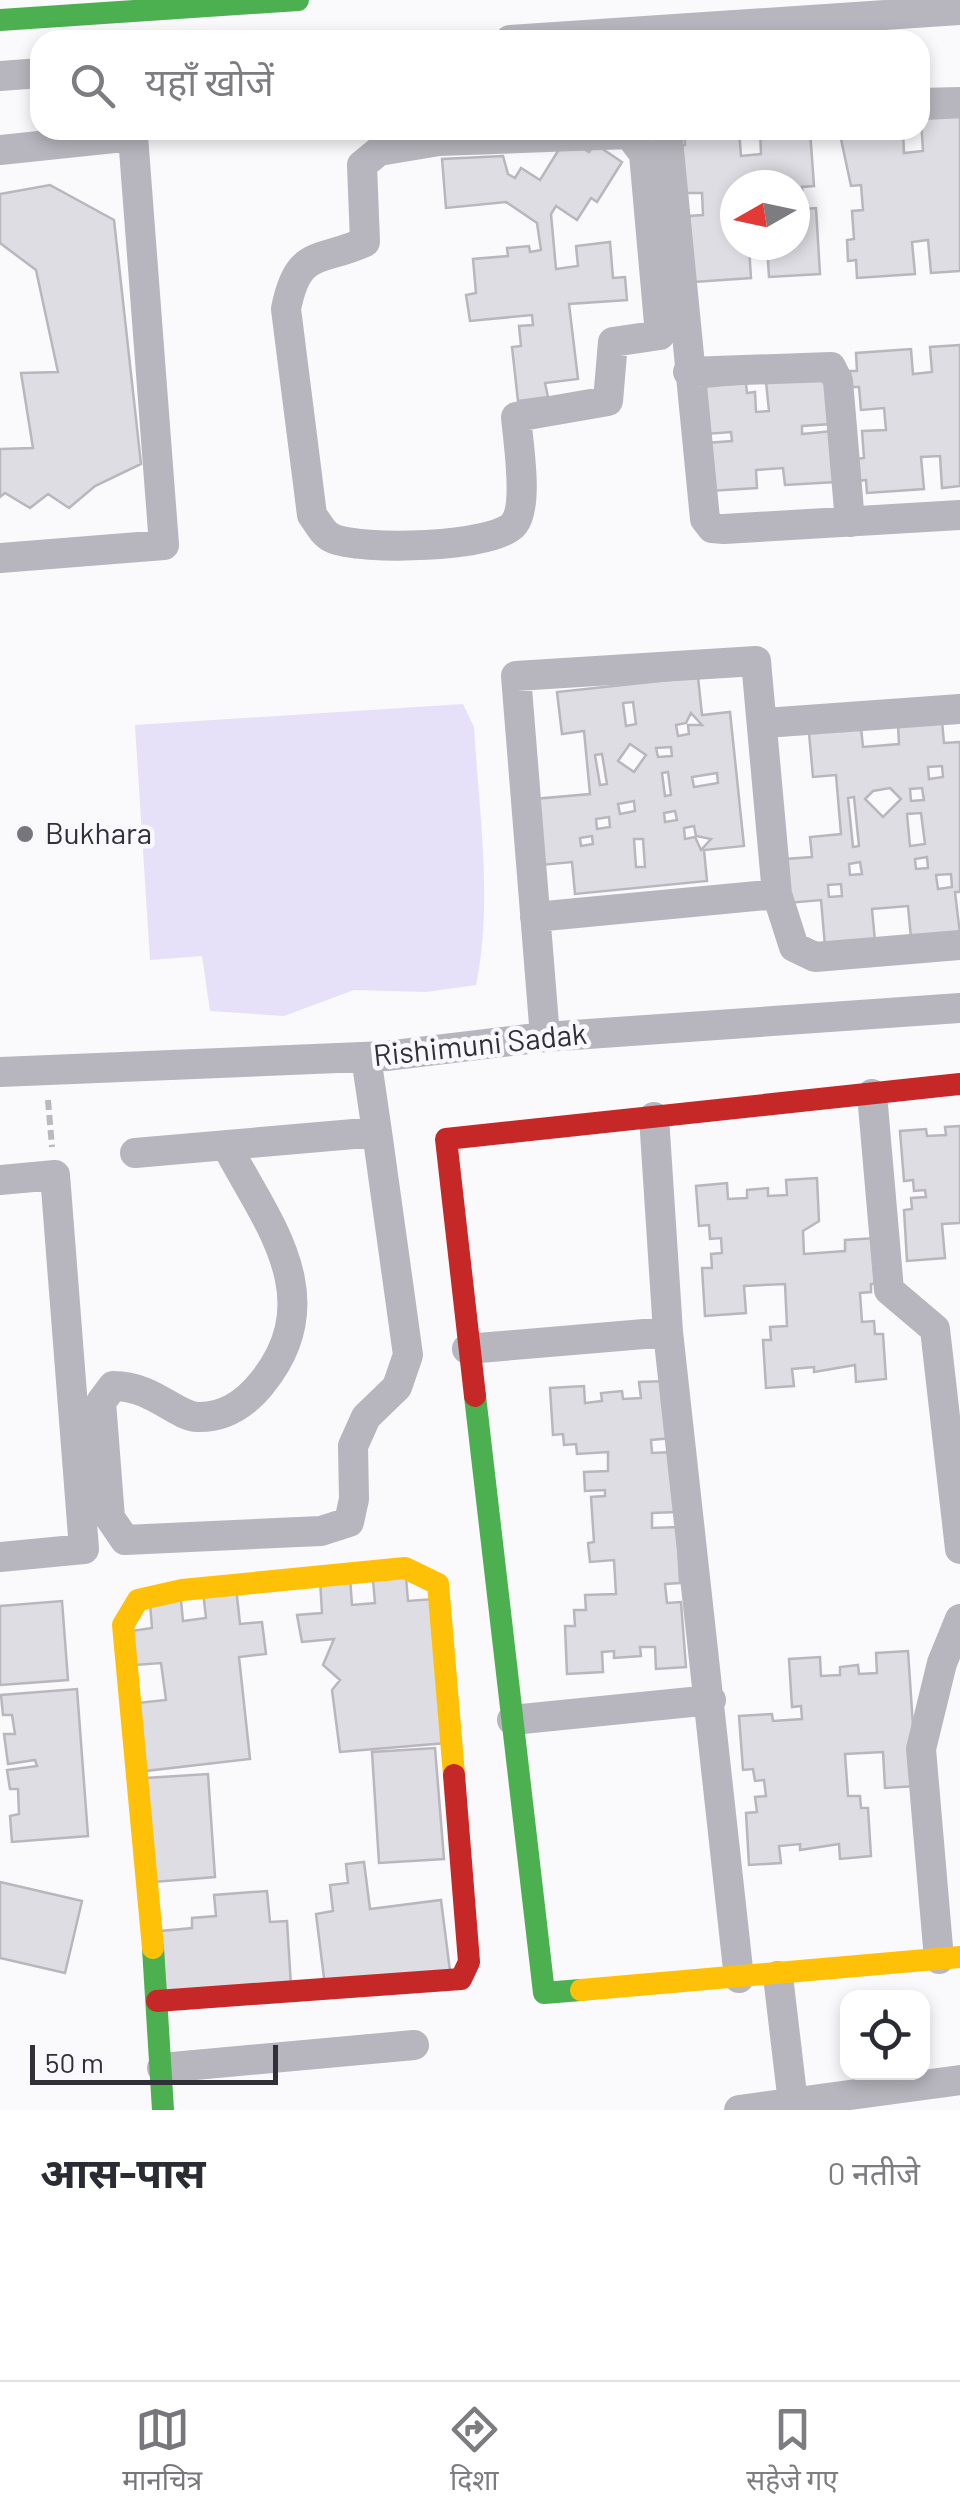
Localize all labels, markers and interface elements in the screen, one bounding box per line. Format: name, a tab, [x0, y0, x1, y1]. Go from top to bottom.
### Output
search box	[30, 30, 930, 140]
icon: search	[65, 58, 120, 113]
text: यहाँ खोजें	[145, 58, 274, 104]
north arrow	[720, 170, 810, 260]
place label: Bukhara	[45, 814, 152, 850]
marker: Bukhara	[14, 823, 36, 845]
street label: Rishimuni Sadak	[371, 1014, 588, 1072]
map controls	[840, 1990, 930, 2080]
button: locate	[840, 1990, 930, 2080]
scale bar	[30, 2040, 278, 2084]
text: 50 m	[45, 2045, 104, 2079]
text: आस-पास	[40, 2146, 205, 2196]
text: 0 नतीजे	[827, 2153, 920, 2191]
tab: मानचित्र	[122, 2402, 202, 2501]
tab: दिशा	[447, 2402, 502, 2501]
tab: सहेजे गए	[746, 2402, 838, 2501]

